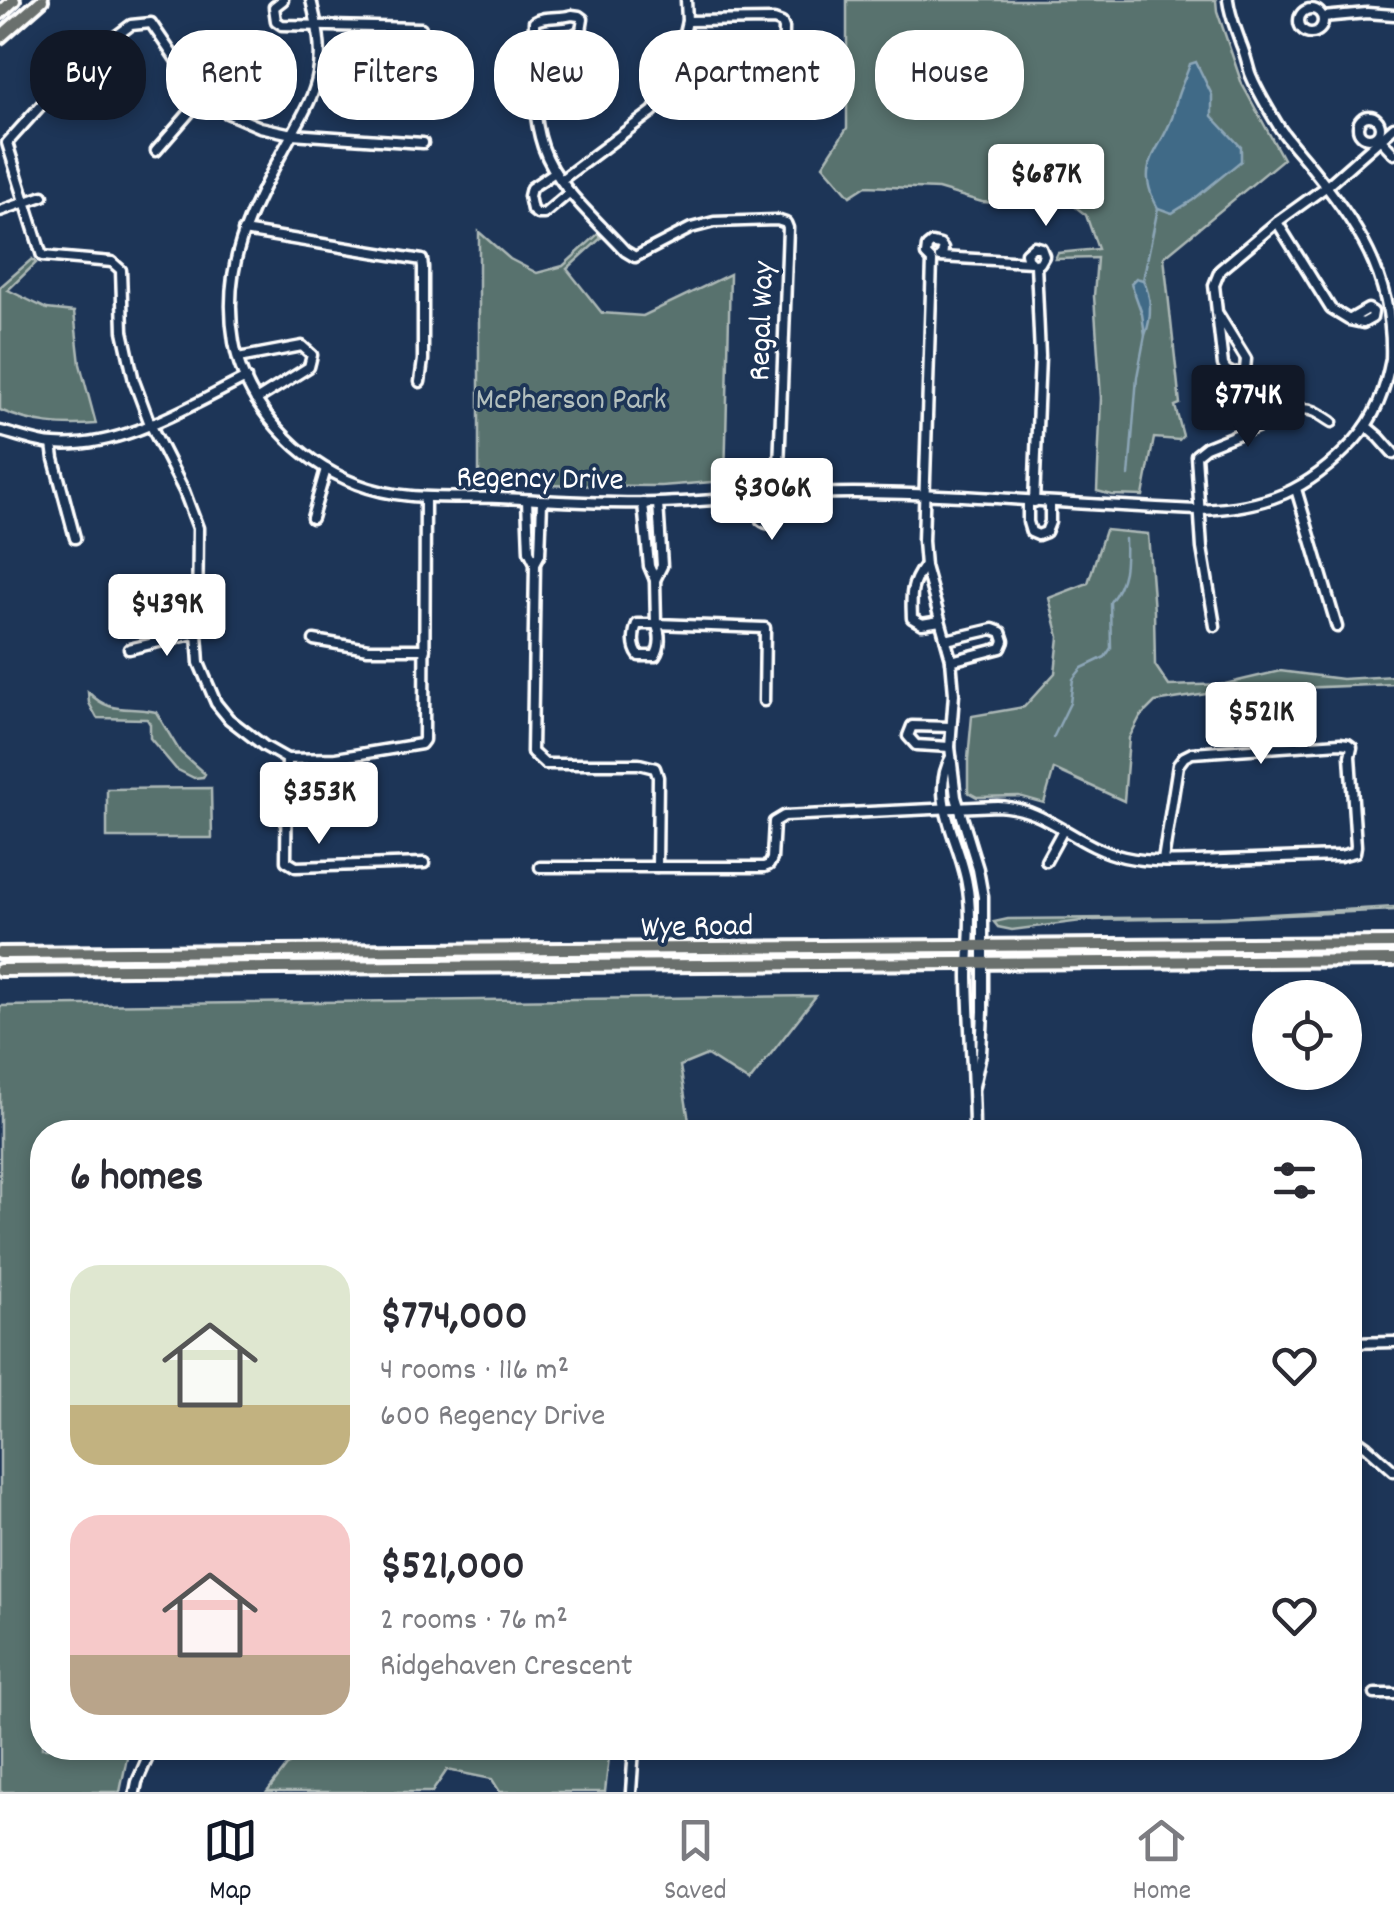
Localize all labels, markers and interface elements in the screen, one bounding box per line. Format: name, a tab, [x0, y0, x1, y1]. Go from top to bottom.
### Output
chip: Buy	[30, 30, 146, 120]
chip: Rent	[166, 30, 297, 120]
chip: Filters	[317, 30, 474, 120]
chip: New	[494, 30, 619, 120]
chip: Apartment	[639, 30, 855, 120]
chip: House	[875, 30, 1024, 120]
pin: $687K	[976, 144, 1116, 229]
text: $687K	[1010, 153, 1082, 199]
street label: Regal Way	[739, 259, 789, 382]
pin: $774K	[1178, 365, 1318, 450]
text: $774K	[1214, 374, 1282, 420]
park label: McPherson Park	[475, 379, 667, 425]
street label: Regency Drive	[456, 457, 624, 505]
pin: $306K	[702, 458, 842, 543]
text: $306K	[733, 467, 811, 513]
pin: $439K	[97, 574, 237, 659]
text: $439K	[130, 583, 204, 629]
pin: $521K	[1191, 682, 1331, 767]
text: $521K	[1228, 691, 1294, 737]
pin: $353K	[249, 762, 389, 847]
text: $353K	[282, 771, 356, 817]
street label: Wye Road	[640, 905, 754, 953]
map controls	[1252, 980, 1362, 1090]
button: locate	[1252, 980, 1362, 1090]
text: 6 homes	[70, 1150, 203, 1210]
icon: filters	[1267, 1153, 1322, 1208]
text: $774,000	[380, 1289, 528, 1349]
icon: home	[150, 1305, 270, 1425]
icon: heart	[1267, 1338, 1322, 1393]
text: 4 rooms · 116 m²	[380, 1349, 569, 1395]
text: 600 Regency Drive	[380, 1395, 605, 1441]
text: $521,000	[380, 1539, 525, 1599]
icon: home	[150, 1555, 270, 1675]
icon: heart	[1267, 1588, 1322, 1643]
text: 2 rooms · 76 m²	[380, 1599, 568, 1645]
text: Ridgehaven Crescent	[380, 1645, 633, 1691]
tab: Map	[203, 1813, 258, 1913]
tab: Saved	[664, 1813, 727, 1913]
tab: Home	[1133, 1813, 1191, 1913]

